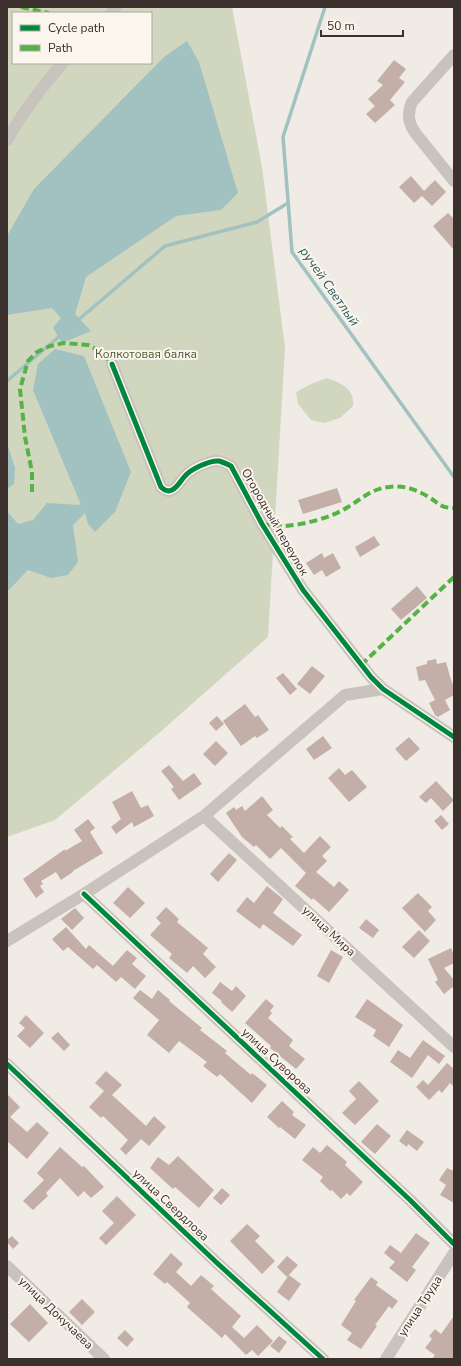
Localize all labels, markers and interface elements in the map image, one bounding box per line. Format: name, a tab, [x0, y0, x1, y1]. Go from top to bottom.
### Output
legend	[12, 12, 152, 64]
scale bar	[321, 12, 403, 38]
text: 50 m	[327, 18, 355, 34]
text: Cycle path	[48, 20, 105, 36]
text: Path	[48, 40, 73, 56]
water label: ручей Светлый	[295, 243, 363, 330]
park label: Колкотовая балка	[95, 346, 197, 362]
street label: Огородный переулок	[238, 466, 313, 579]
street label: улица Мира	[299, 902, 359, 960]
street label: улица Суворова	[238, 1024, 316, 1098]
street label: улица Свердлова	[129, 1166, 213, 1244]
street label: улица Труда	[394, 1272, 446, 1340]
street label: улица Докучаева	[15, 1273, 97, 1353]

